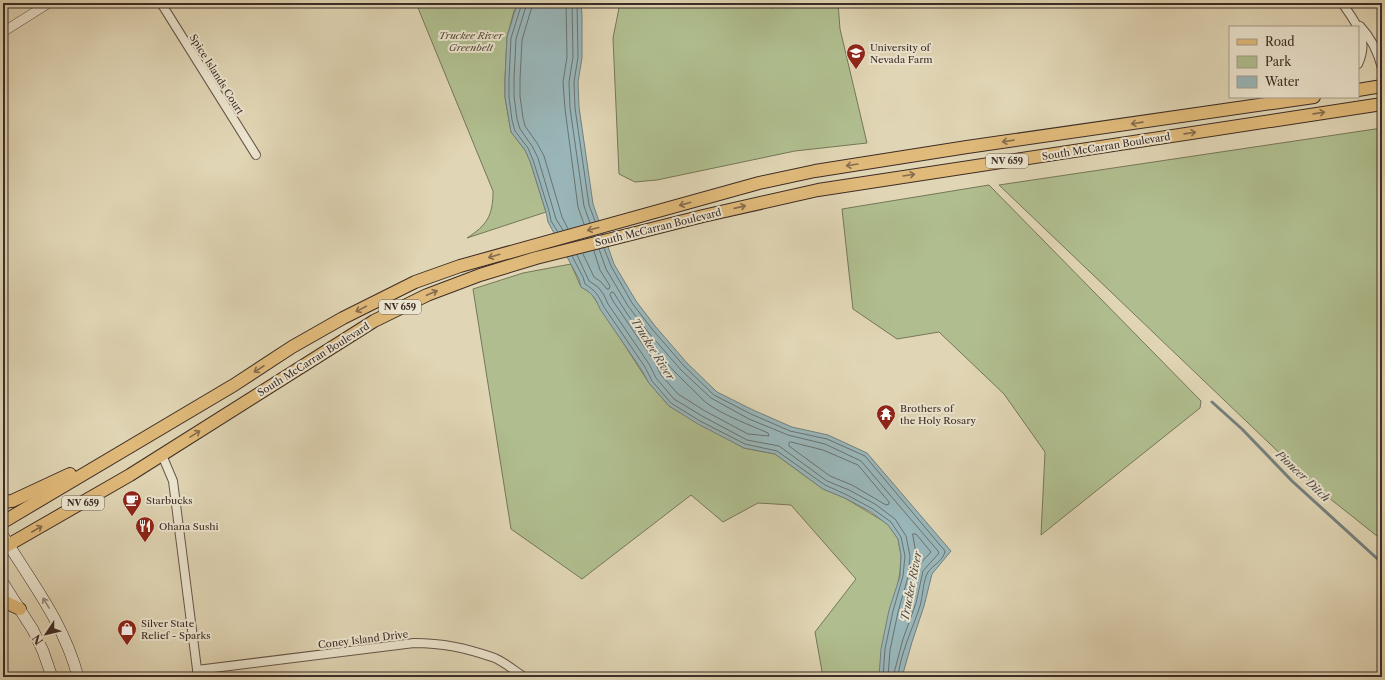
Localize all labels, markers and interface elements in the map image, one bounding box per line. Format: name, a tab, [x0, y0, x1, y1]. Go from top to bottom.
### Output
legend	[1229, 26, 1359, 98]
park label: Truckee River Greenbelt	[439, 29, 505, 54]
street label: Spice Islands Court	[187, 32, 247, 117]
text: Road	[1265, 34, 1295, 49]
place label: University of Nevada Farm	[870, 41, 933, 66]
school or university icon: University of Nevada Farm	[845, 42, 867, 70]
text: Park	[1265, 54, 1292, 69]
text: Water	[1264, 74, 1299, 89]
one-way arrow	[1312, 109, 1325, 117]
one-way arrow	[1131, 119, 1144, 127]
one-way arrow	[1183, 129, 1196, 137]
street label: South McCarran Boulevard	[1041, 130, 1171, 163]
one-way arrow	[1002, 137, 1015, 145]
road number: NV 659	[986, 154, 1028, 168]
one-way arrow	[846, 161, 859, 169]
one-way arrow	[902, 171, 915, 179]
one-way arrow	[678, 201, 691, 208]
one-way arrow	[734, 203, 747, 210]
street label: South McCarran Boulevard	[594, 205, 723, 249]
one-way arrow	[586, 226, 599, 233]
one-way arrow	[488, 253, 501, 260]
one-way arrow	[426, 289, 438, 296]
road number: NV 659	[379, 300, 421, 314]
one-way arrow	[355, 306, 367, 313]
water label: Truckee River	[628, 315, 678, 383]
street label: South McCarran Boulevard	[255, 320, 372, 399]
one-way arrow	[254, 365, 265, 373]
place label: Brothers of the Holy Rosary	[900, 402, 977, 427]
temple icon: Brothers of the Holy Rosary	[875, 403, 897, 431]
one-way arrow	[189, 430, 201, 438]
water label: Pioneer Ditch	[1272, 447, 1333, 505]
cafe icon: Starbucks	[121, 489, 143, 517]
place label: Starbucks	[146, 494, 193, 507]
road number: NV 659	[62, 496, 104, 510]
restaurant icon: Ohana Sushi	[134, 515, 156, 543]
place label: Ohana Sushi	[159, 520, 219, 533]
one-way arrow	[31, 525, 43, 532]
water label: Truckee River	[897, 549, 925, 622]
one-way arrow	[41, 597, 49, 609]
north arrow	[26, 614, 66, 654]
place label: Silver State Relief - Sparks	[141, 617, 211, 642]
shop icon: Silver State Relief - Sparks	[116, 618, 138, 646]
street label: Coney Island Drive	[317, 627, 409, 651]
text: N	[29, 631, 46, 648]

